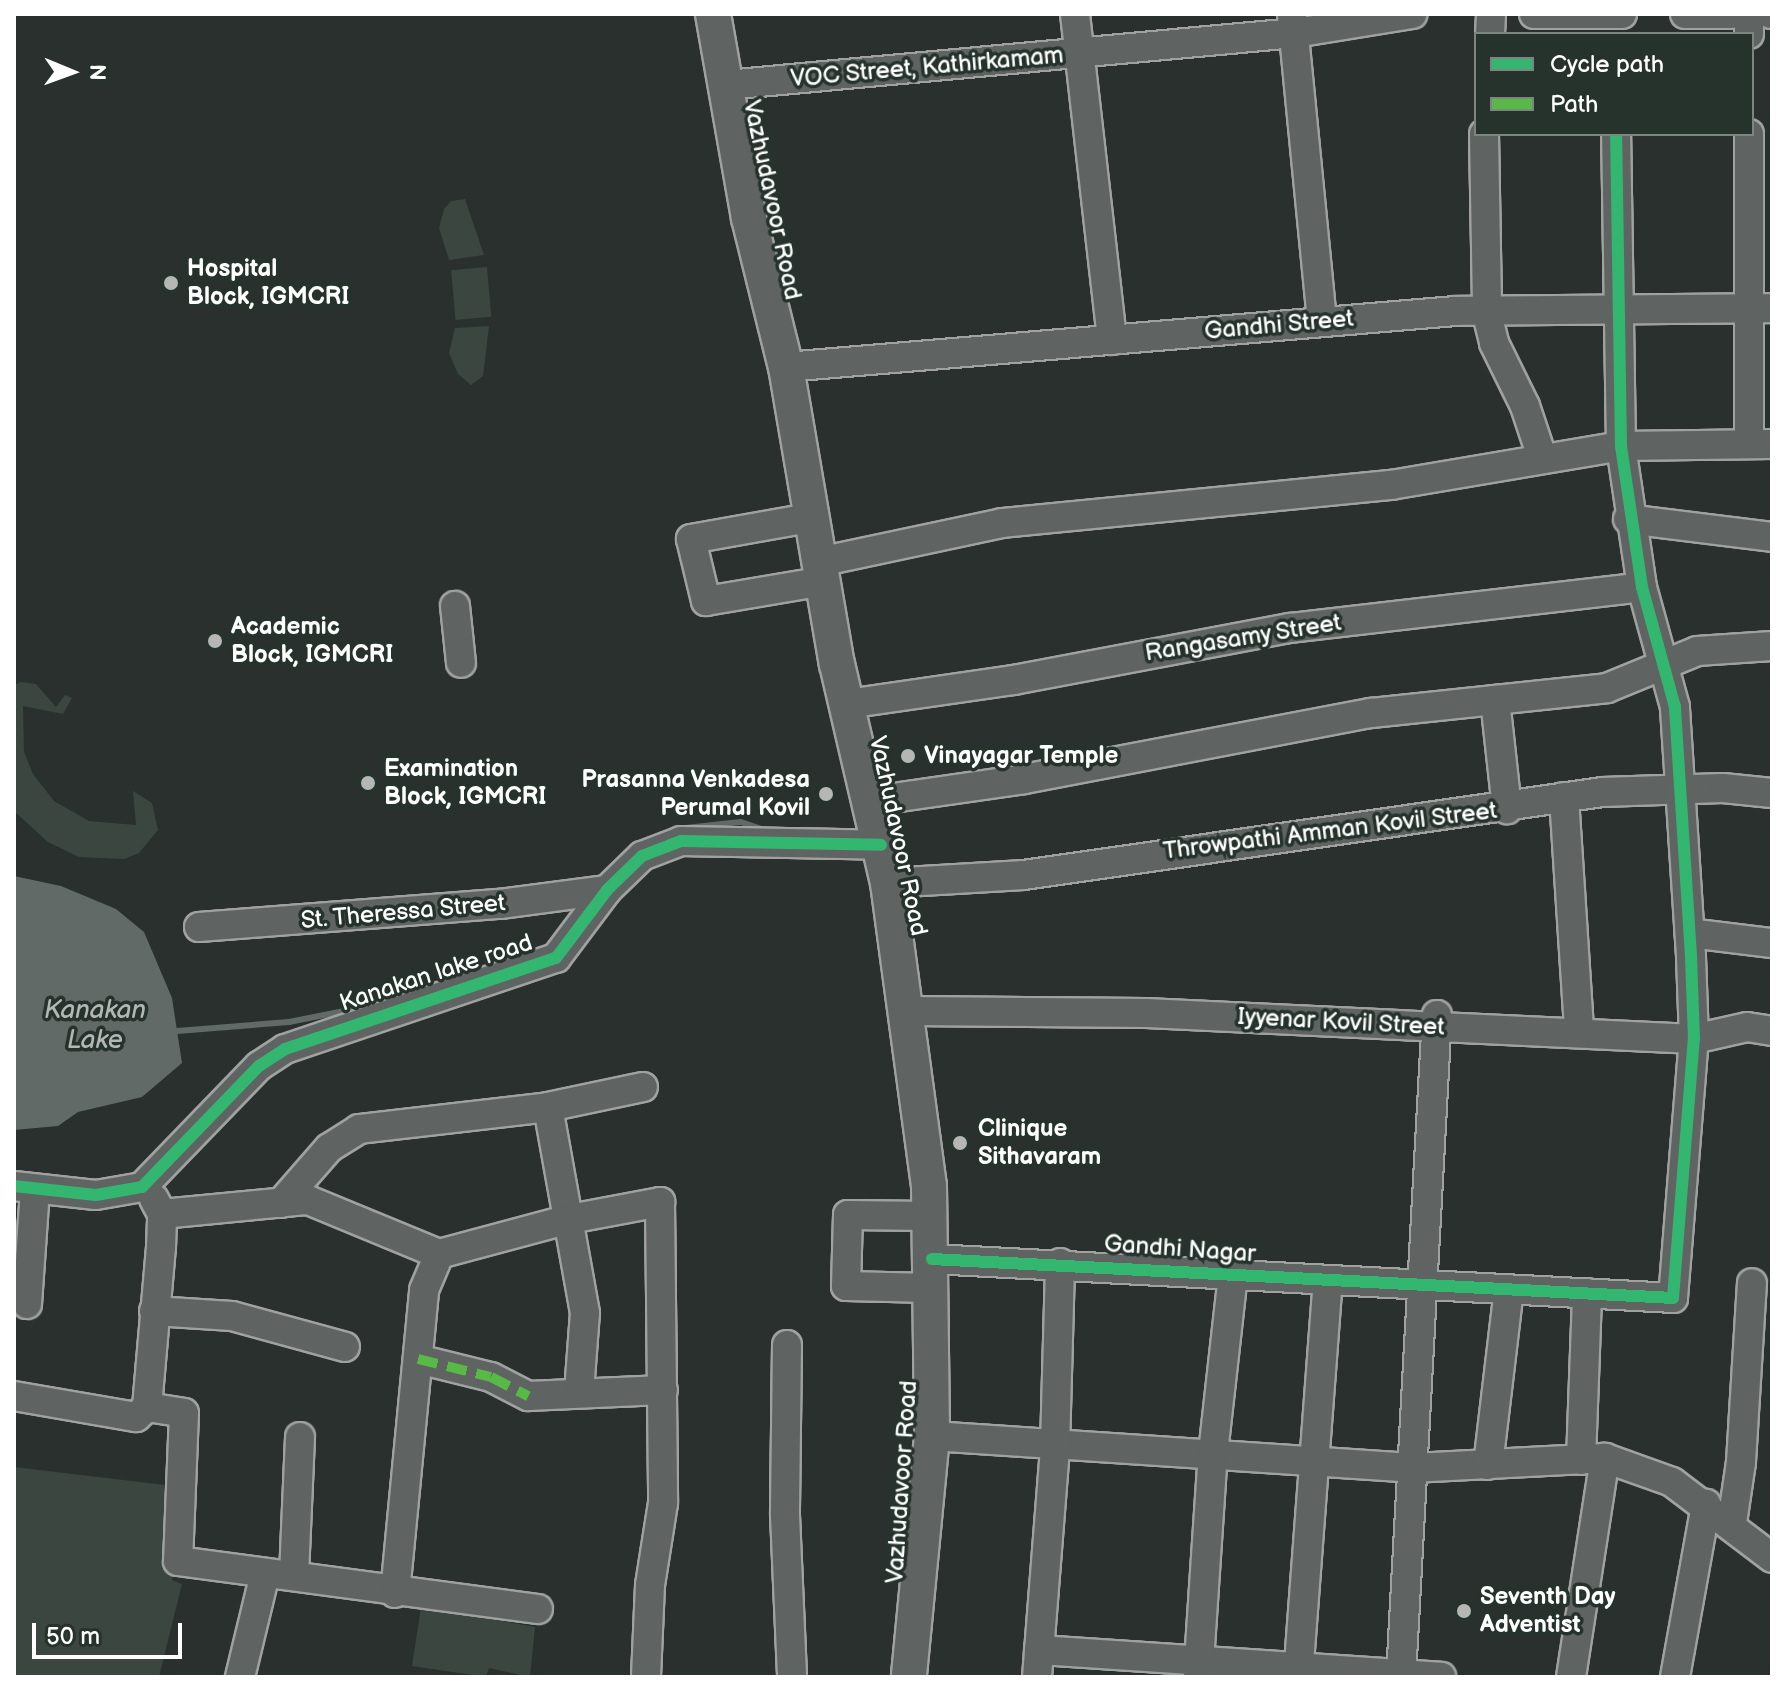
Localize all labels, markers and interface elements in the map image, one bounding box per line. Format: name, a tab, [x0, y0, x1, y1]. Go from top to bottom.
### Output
north arrow	[32, 32, 112, 112]
legend	[1474, 32, 1754, 136]
street label: VOC Street, Kathirkamam	[789, 41, 1065, 93]
text: Cycle path	[1550, 50, 1664, 79]
text: N	[83, 64, 110, 81]
text: Path	[1550, 90, 1598, 119]
street label: Vazhudavoor Road	[737, 97, 807, 303]
place label: Hospital Block, IGMCRI	[187, 255, 349, 311]
marker: Hospital Block, IGMCRI	[162, 274, 180, 292]
street label: Gandhi Street	[1203, 304, 1355, 346]
street label: Rangasamy Street	[1142, 608, 1344, 668]
place label: Academic Block, IGMCRI	[231, 613, 393, 669]
marker: Academic Block, IGMCRI	[206, 632, 224, 650]
street label: Vazhudavoor Road	[863, 733, 933, 939]
place label: Vinayagar Temple	[924, 742, 1118, 770]
marker: Vinayagar Temple	[899, 747, 917, 765]
place label: Examination Block, IGMCRI	[384, 755, 546, 811]
place label: Prasanna Venkadesa Perumal Kovil	[580, 766, 810, 822]
marker: Examination Block, IGMCRI	[359, 774, 377, 792]
marker: Prasanna Venkadesa Perumal Kovil	[817, 785, 835, 803]
street label: Throwpathi Amman Kovil Street	[1161, 796, 1499, 866]
street label: St. Theressa Street	[299, 889, 507, 935]
street label: Kanakan lake road	[336, 928, 536, 1018]
water label: Kanakan Lake	[44, 995, 146, 1056]
street label: Iyyenar Kovil Street	[1237, 1002, 1445, 1042]
place label: Clinique Sithavaram	[978, 1115, 1101, 1171]
marker: Clinique Sithavaram	[949, 1132, 971, 1154]
street label: Gandhi Nagar	[1103, 1229, 1257, 1269]
street label: Vazhudavoor Road	[881, 1379, 923, 1585]
place label: Seventh Day Adventist	[1480, 1583, 1616, 1639]
marker: Seventh Day Adventist	[1455, 1602, 1473, 1620]
scale bar	[36, 1607, 186, 1657]
text: 50 m	[46, 1622, 100, 1651]

